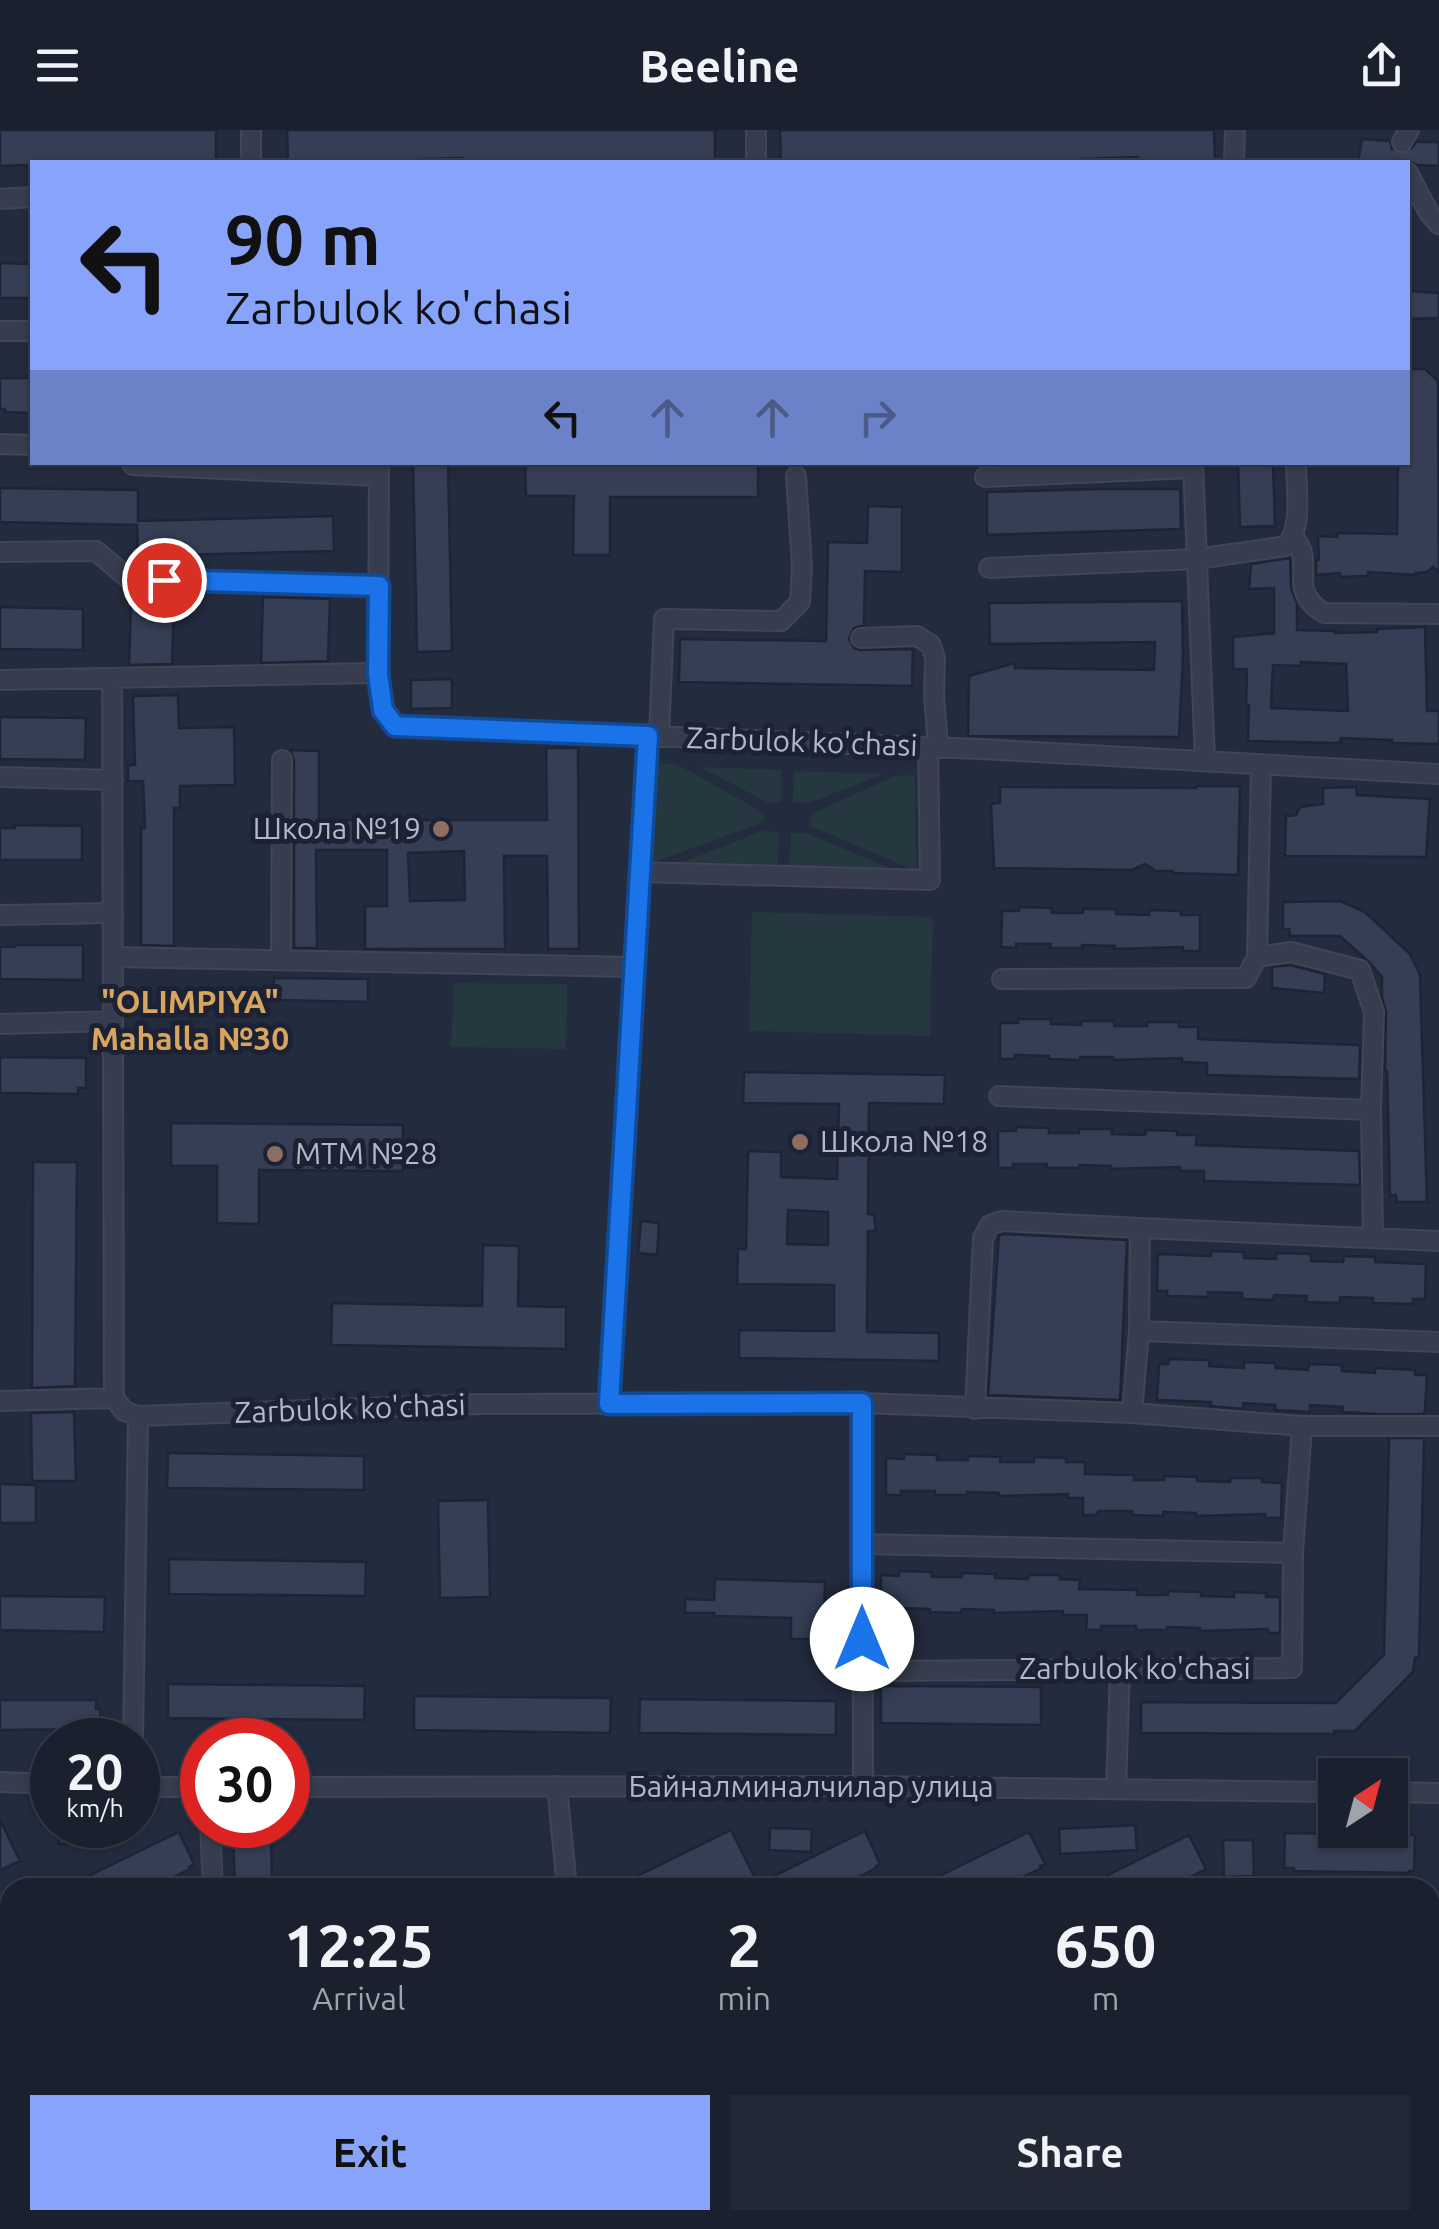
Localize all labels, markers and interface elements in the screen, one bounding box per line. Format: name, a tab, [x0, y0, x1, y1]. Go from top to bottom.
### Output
icon: menu	[30, 38, 85, 93]
icon: share	[1354, 38, 1409, 93]
text: Beeline	[639, 40, 800, 91]
icon: left	[60, 200, 190, 330]
text: 90 m	[225, 200, 381, 278]
text: Zarbulok ko'chasi	[225, 282, 572, 333]
icon: left	[535, 390, 590, 445]
icon: ahead	[640, 390, 695, 445]
icon: ahead	[745, 390, 800, 445]
icon: right	[850, 390, 905, 445]
pin	[122, 538, 207, 623]
icon: arrive	[137, 553, 192, 608]
street label: Zarbulok ko'chasi	[686, 720, 918, 762]
place label: Школа №19	[253, 811, 421, 845]
marker: Школа №19	[430, 818, 452, 840]
district label: "OLIMPIYA" Mahalla №30	[91, 983, 289, 1056]
place label: Школа №18	[820, 1124, 988, 1158]
marker: Школа №18	[789, 1131, 811, 1153]
place label: MTM №28	[295, 1136, 438, 1170]
marker: MTM №28	[264, 1143, 286, 1165]
street label: Zarbulok ko'chasi	[234, 1387, 466, 1429]
position arrow	[810, 1587, 914, 1691]
street label: Zarbulok ko'chasi	[1019, 1651, 1251, 1685]
speed limit sign: 30	[180, 1718, 310, 1848]
text: 20	[67, 1743, 123, 1799]
north arrow	[1318, 1758, 1408, 1848]
map controls	[1318, 1758, 1408, 1848]
street label: Байналминалчилар улица	[628, 1769, 994, 1803]
text: km/h	[66, 1794, 124, 1822]
text: 12:25	[284, 1911, 434, 1978]
text: 2	[727, 1911, 761, 1978]
text: 650	[1055, 1911, 1156, 1978]
text: Arrival	[312, 1980, 405, 2016]
text: min	[717, 1980, 771, 2016]
text: m	[1092, 1980, 1119, 2016]
button: Exit	[30, 2095, 710, 2210]
button: Share	[730, 2095, 1410, 2210]

